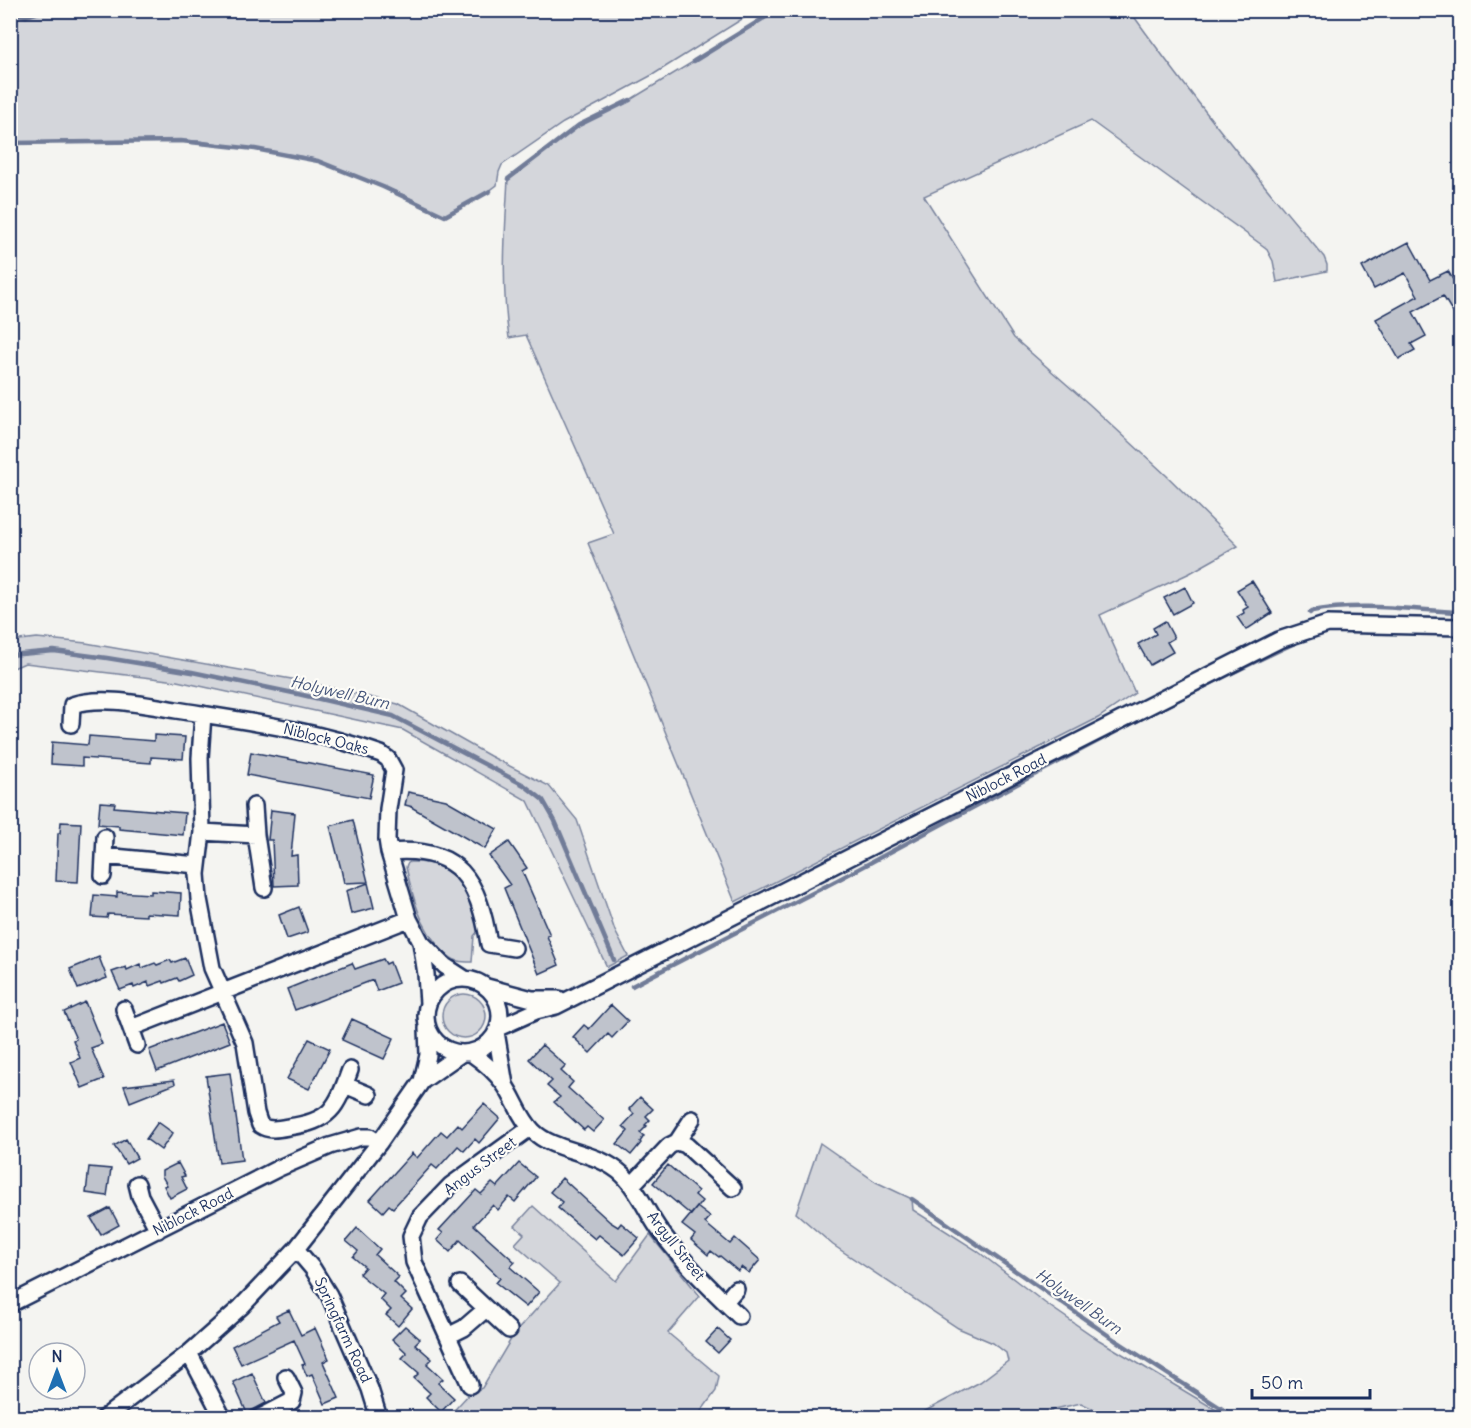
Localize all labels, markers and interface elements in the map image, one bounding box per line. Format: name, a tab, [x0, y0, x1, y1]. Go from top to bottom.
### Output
water label: Holywell Burn	[289, 671, 392, 713]
street label: Niblock Oaks	[282, 719, 371, 758]
street label: Niblock Road	[962, 749, 1049, 806]
street label: Angus Street	[440, 1132, 520, 1199]
street label: Niblock Road	[149, 1183, 236, 1240]
street label: Argyll Street	[643, 1207, 709, 1284]
water label: Holywell Burn	[1032, 1264, 1127, 1339]
street label: Springfarm Road	[311, 1274, 376, 1386]
north arrow	[27, 1341, 87, 1401]
text: N	[51, 1346, 63, 1366]
scale bar	[1252, 1362, 1370, 1400]
text: 50 m	[1261, 1371, 1303, 1394]

